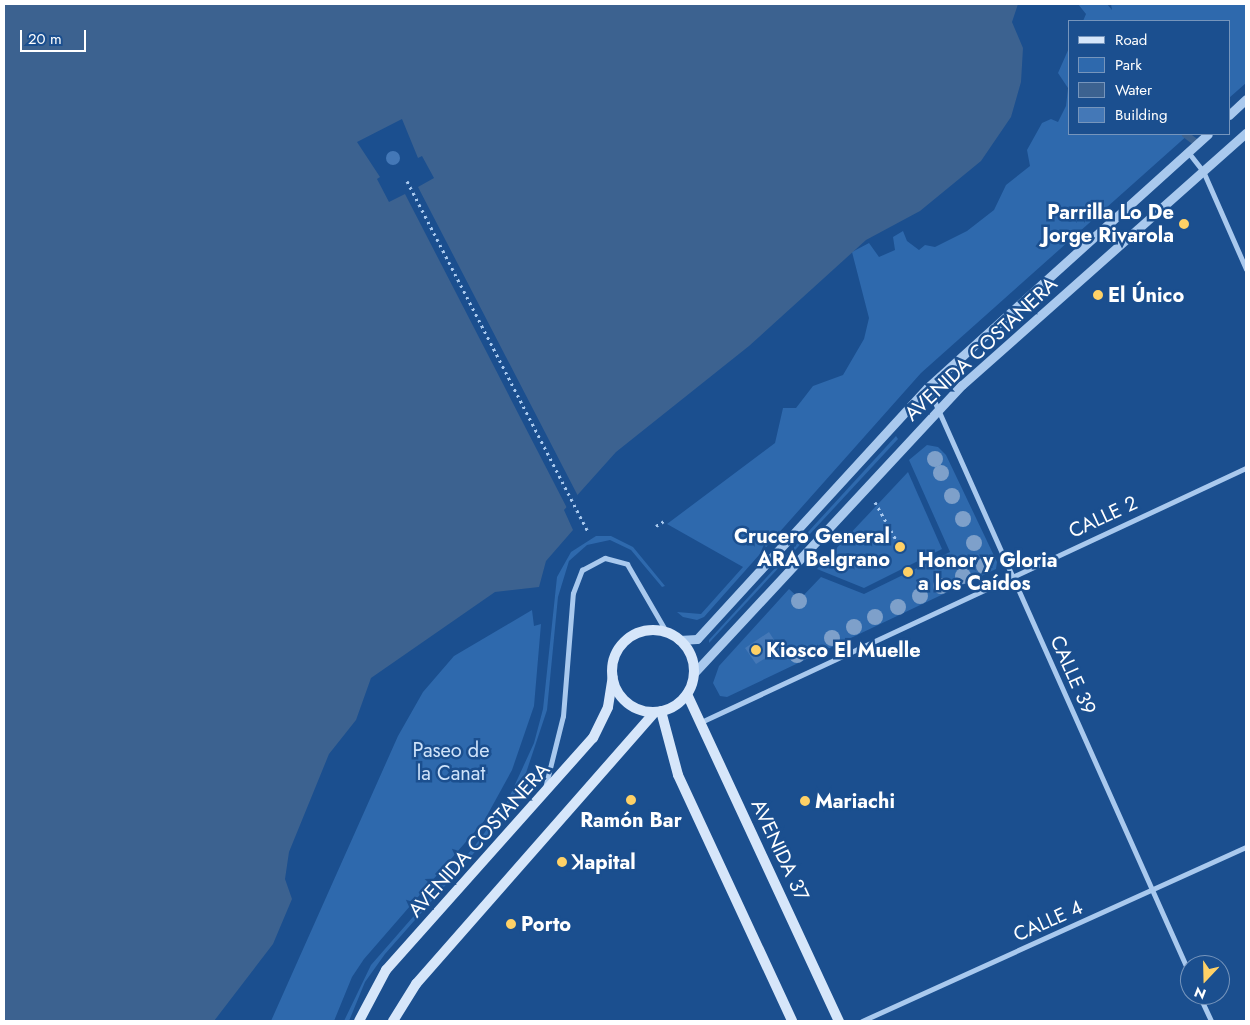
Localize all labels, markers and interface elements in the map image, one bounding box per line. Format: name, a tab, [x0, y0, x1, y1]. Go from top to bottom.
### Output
scale bar	[22, 20, 89, 52]
legend	[1068, 20, 1230, 135]
text: 20 m	[28, 28, 62, 50]
text: Road	[1115, 29, 1147, 51]
text: Park	[1115, 54, 1142, 76]
text: Water	[1115, 79, 1152, 101]
text: Building	[1115, 104, 1167, 126]
place label: Parrilla Lo De Jorge Rivarola	[1042, 200, 1174, 247]
marker: Parrilla Lo De Jorge Rivarola	[1178, 218, 1190, 230]
street label: AVENIDA COSTANERA	[900, 272, 1062, 426]
place label: El Único	[1108, 283, 1184, 307]
marker: El Único	[1092, 289, 1104, 301]
street label: CALLE 2	[1065, 491, 1141, 543]
place label: Crucero General ARA Belgrano	[734, 524, 890, 571]
marker: Crucero General ARA Belgrano	[894, 541, 906, 553]
place label: Honor y Gloria a los Caídos	[918, 548, 1057, 595]
marker: Honor y Gloria a los Caídos	[902, 566, 914, 578]
street label: CALLE 39	[1045, 632, 1101, 718]
place label: Kiosco El Muelle	[766, 638, 921, 662]
marker: Kiosco El Muelle	[750, 644, 762, 656]
park label: Paseo de la Canat	[413, 739, 489, 786]
street label: AVENIDA COSTANERA	[403, 758, 555, 922]
place label: Mariachi	[815, 789, 895, 813]
marker: Ramón Bar	[625, 794, 637, 806]
street label: AVENIDA 37	[746, 795, 814, 905]
marker: Mariachi	[799, 795, 811, 807]
place label: Ramón Bar	[580, 808, 682, 832]
place label: Ʞapital	[572, 850, 636, 874]
marker: Ʞapital	[556, 856, 568, 868]
street label: CALLE 4	[1010, 895, 1086, 947]
place label: Porto	[521, 912, 571, 936]
marker: Porto	[505, 918, 517, 930]
north arrow	[1180, 955, 1230, 1005]
text: N	[1191, 982, 1209, 1004]

